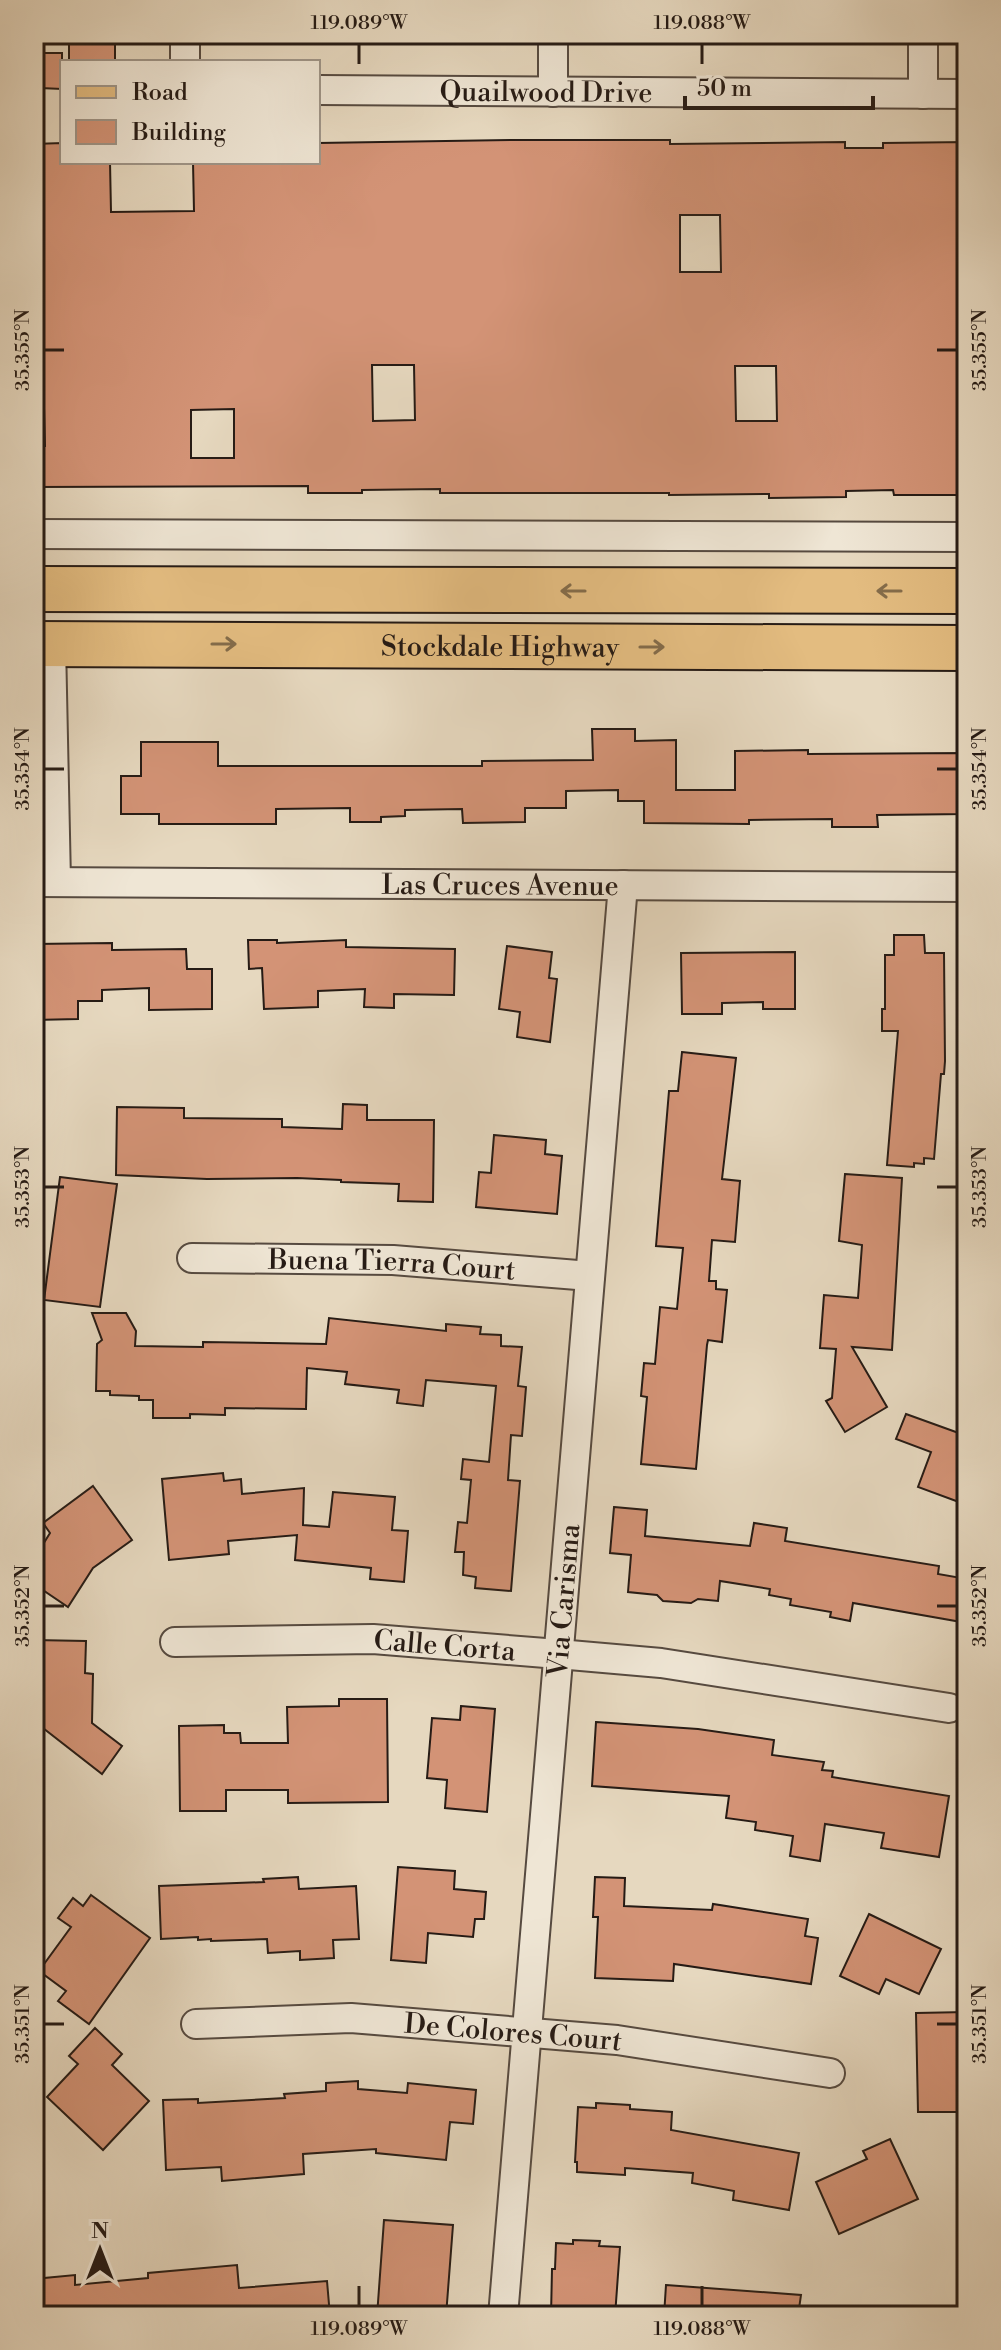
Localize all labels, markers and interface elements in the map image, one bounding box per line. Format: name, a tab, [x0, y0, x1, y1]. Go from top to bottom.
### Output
text: 119.089°W	[311, 11, 408, 36]
text: 119.088°W	[654, 11, 751, 36]
legend	[60, 60, 320, 164]
scale bar	[685, 60, 873, 110]
text: 50 m	[697, 74, 752, 104]
street label: Quailwood Drive	[439, 75, 653, 111]
text: Road	[132, 78, 188, 108]
text: Building	[131, 118, 226, 148]
text: 35.355°N	[11, 309, 36, 391]
text: 35.355°N	[968, 309, 993, 391]
one-way arrow	[560, 583, 587, 599]
one-way arrow	[876, 583, 903, 599]
street label: Stockdale Highway	[381, 629, 620, 666]
one-way arrow	[210, 637, 237, 652]
one-way arrow	[638, 639, 665, 654]
text: 35.354°N	[11, 727, 36, 811]
text: 35.354°N	[968, 727, 993, 811]
street label: Las Cruces Avenue	[381, 868, 619, 904]
text: 35.353°N	[11, 1146, 36, 1228]
text: 35.353°N	[968, 1146, 993, 1228]
street label: Buena Tierra Court	[267, 1243, 517, 1289]
street label: Via Carisma	[541, 1522, 588, 1680]
text: 35.352°N	[11, 1565, 36, 1647]
text: 35.352°N	[968, 1565, 993, 1647]
street label: Calle Corta	[372, 1623, 518, 1670]
text: 35.351°N	[11, 1984, 36, 2064]
text: 35.351°N	[968, 1984, 993, 2064]
street label: De Colores Court	[403, 2006, 625, 2060]
north arrow	[60, 2210, 140, 2290]
text: N	[91, 2218, 109, 2245]
text: 119.089°W	[311, 2317, 408, 2342]
text: 119.088°W	[654, 2317, 751, 2342]

